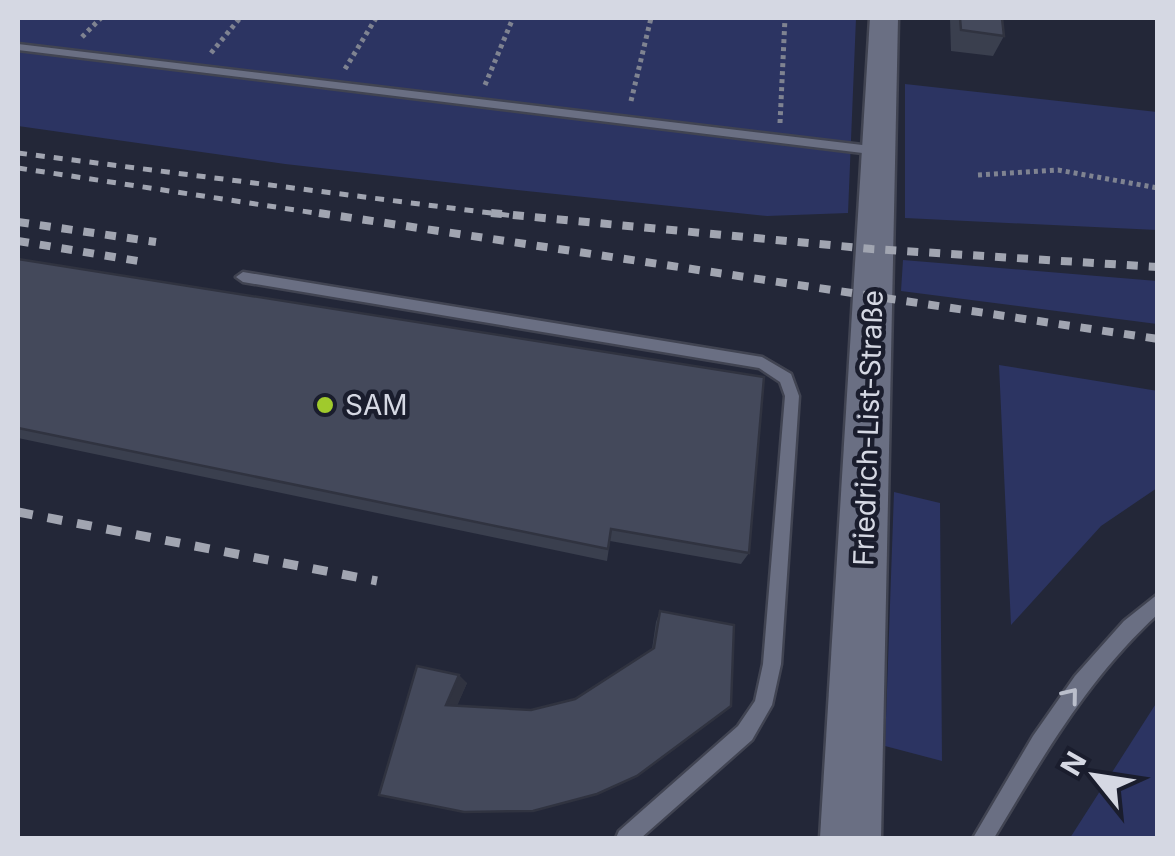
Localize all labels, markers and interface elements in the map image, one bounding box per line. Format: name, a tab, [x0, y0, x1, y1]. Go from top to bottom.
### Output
street label: Friedrich-List-Straße	[846, 289, 890, 567]
place label: SAM	[345, 388, 408, 422]
marker: SAM	[314, 394, 336, 416]
one-way arrow	[1059, 689, 1077, 707]
north arrow	[1045, 726, 1145, 826]
text: N	[1053, 746, 1093, 781]

